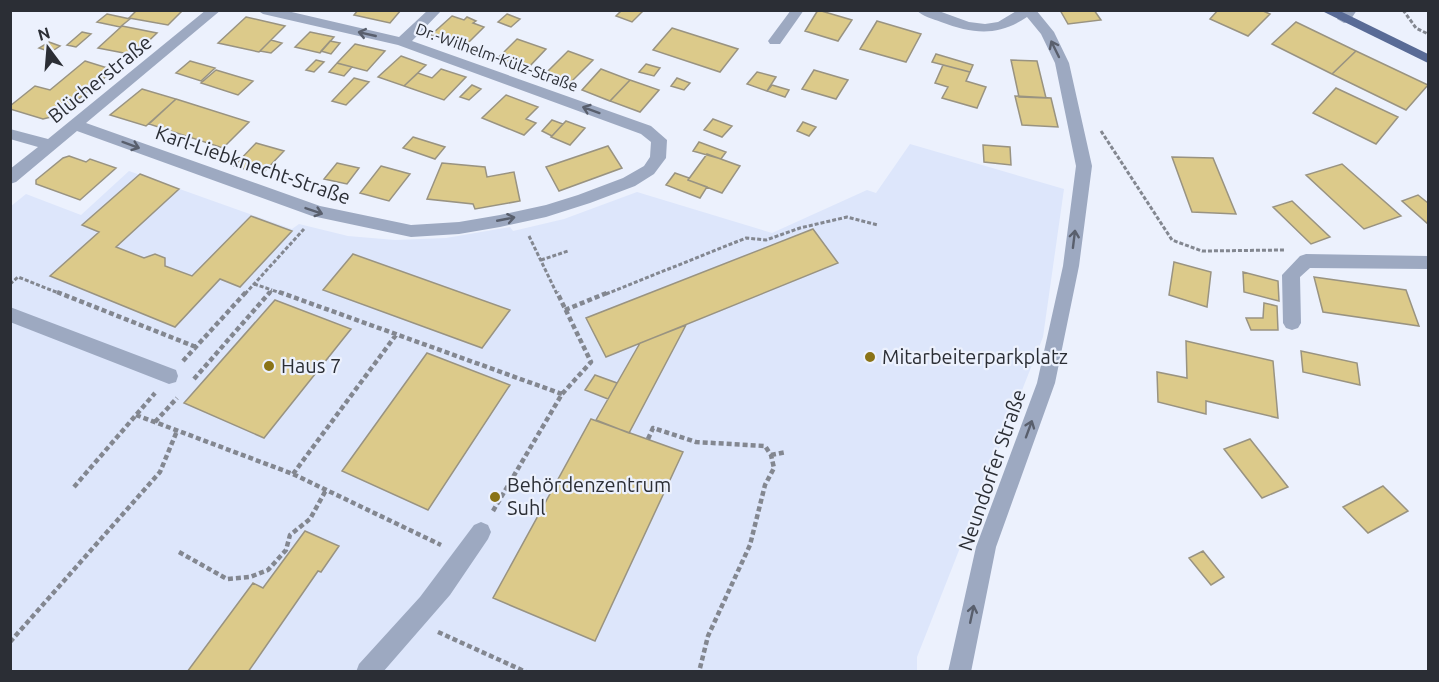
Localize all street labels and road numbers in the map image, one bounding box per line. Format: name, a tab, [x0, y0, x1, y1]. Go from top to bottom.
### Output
street label: Dr.-Wilhelm-Külz-Straße	[413, 19, 581, 95]
street label: Blücherstraße	[43, 30, 156, 127]
street label: Karl-Liebknecht-Straße	[153, 120, 354, 209]
street label: Neundorfer Straße	[953, 386, 1030, 554]

